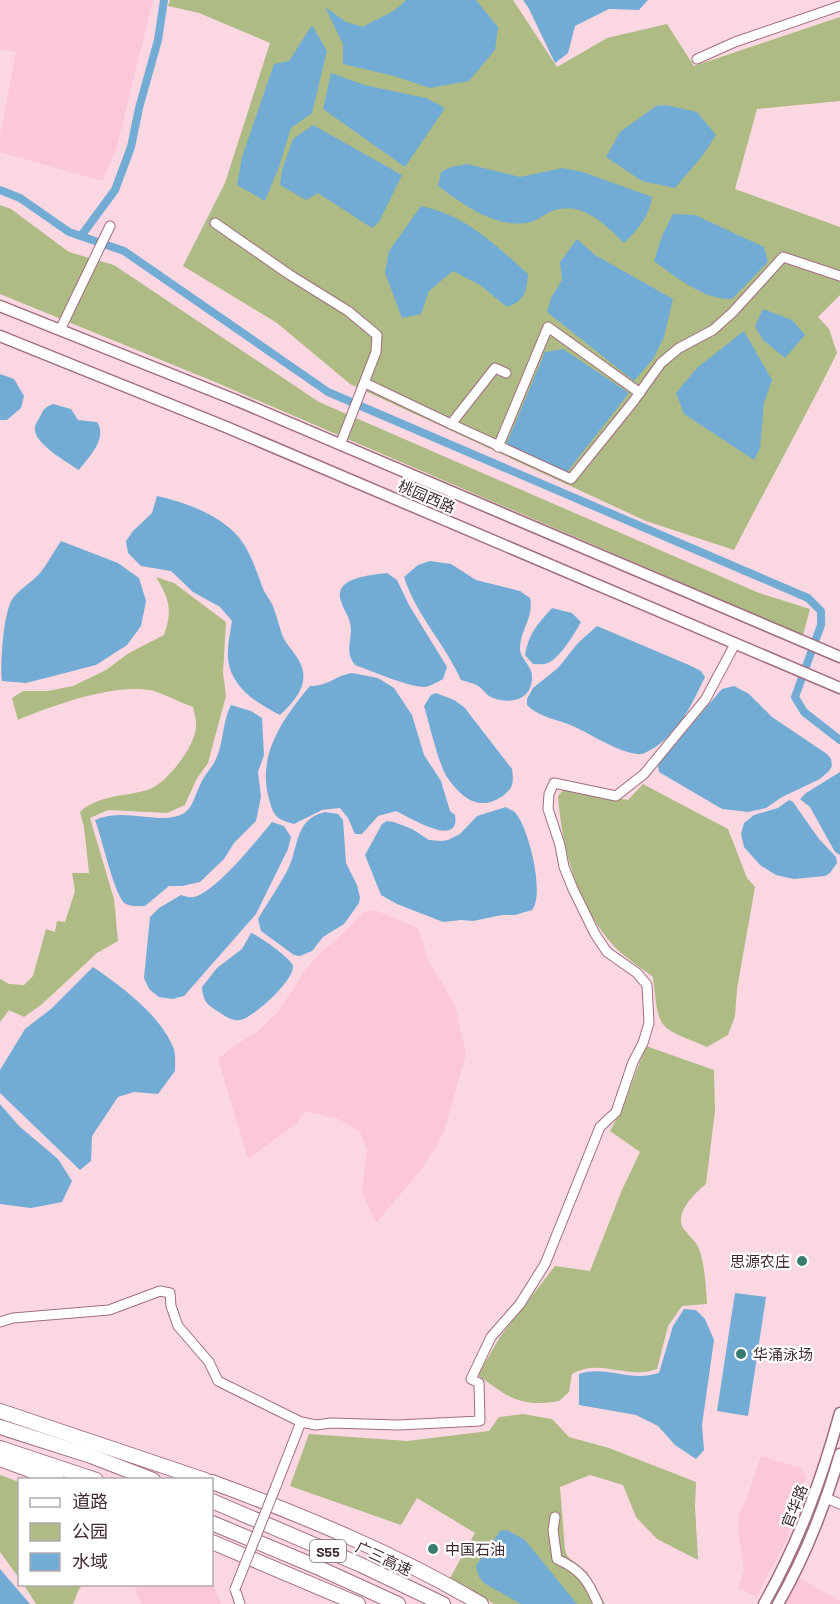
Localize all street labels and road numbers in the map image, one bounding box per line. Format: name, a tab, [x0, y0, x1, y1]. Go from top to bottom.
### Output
street label: 桃园西路	[396, 476, 458, 516]
street label: 官华路	[777, 1482, 811, 1530]
street label: 广三高速	[353, 1537, 415, 1579]
road number: S55	[310, 1540, 346, 1562]

